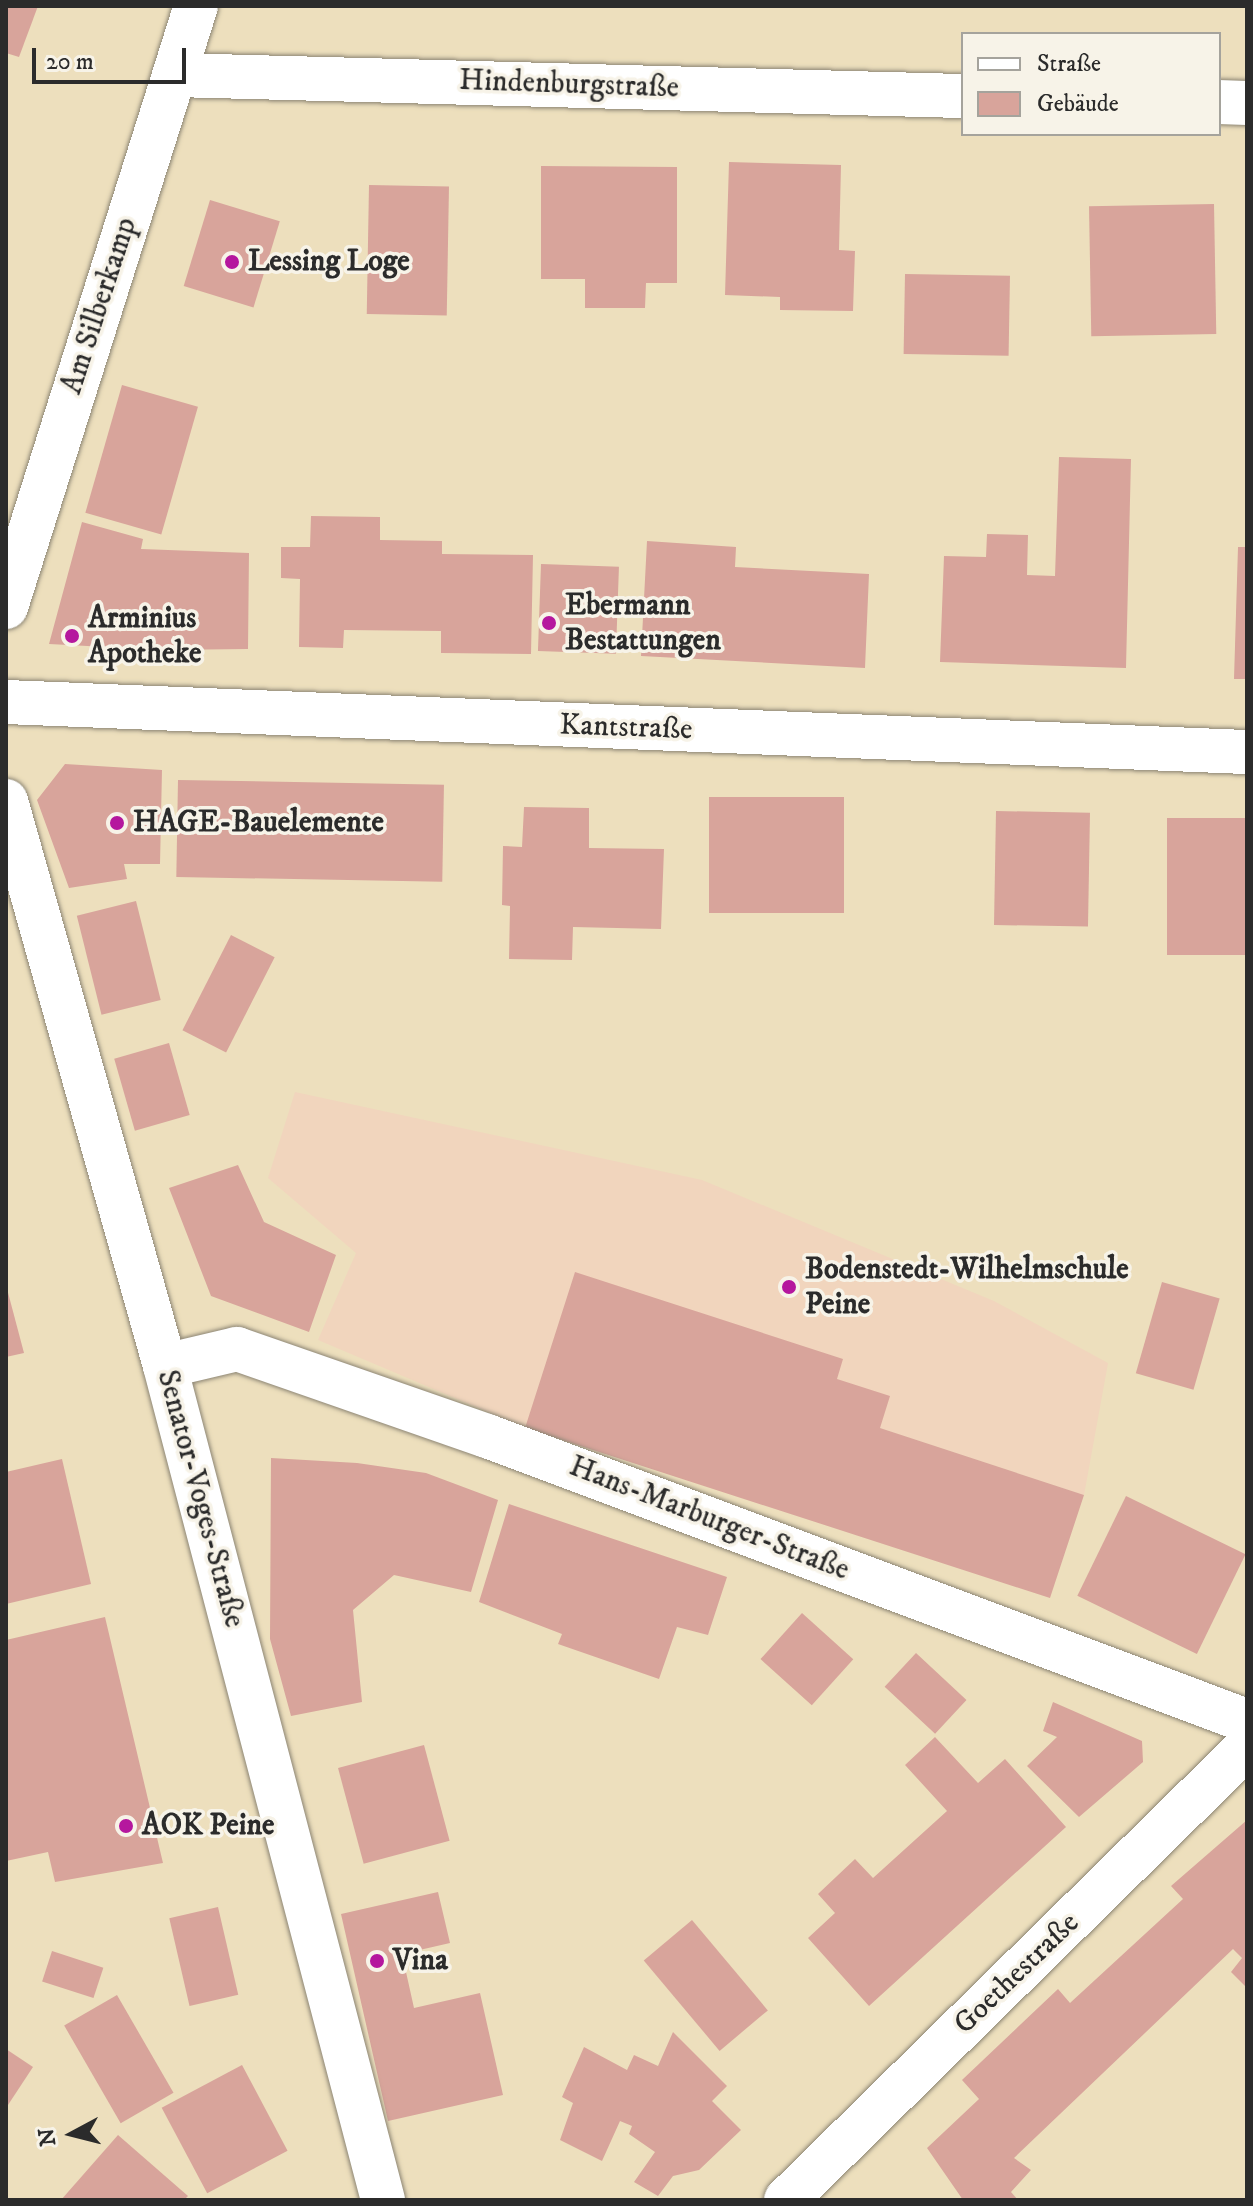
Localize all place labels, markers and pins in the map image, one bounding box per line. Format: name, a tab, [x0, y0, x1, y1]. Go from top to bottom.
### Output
place label: Lessing Loge	[248, 244, 410, 280]
marker: Lessing Loge	[223, 253, 241, 271]
place label: Ebermann Bestattungen	[565, 588, 721, 658]
place label: Arminius Apotheke	[88, 601, 201, 672]
marker: Ebermann Bestattungen	[540, 614, 558, 632]
marker: Arminius Apotheke	[63, 627, 81, 645]
place label: HAGE-Bauelemente	[133, 805, 384, 841]
marker: HAGE-Bauelemente	[108, 814, 126, 832]
place label: Bodenstedt-Wilhelmschule Peine	[805, 1252, 1129, 1322]
marker: Bodenstedt-Wilhelmschule Peine	[780, 1278, 798, 1296]
place label: AOK Peine	[142, 1808, 274, 1844]
marker: AOK Peine	[117, 1817, 135, 1835]
place label: Vina	[393, 1943, 448, 1979]
marker: Vina	[368, 1952, 386, 1970]

